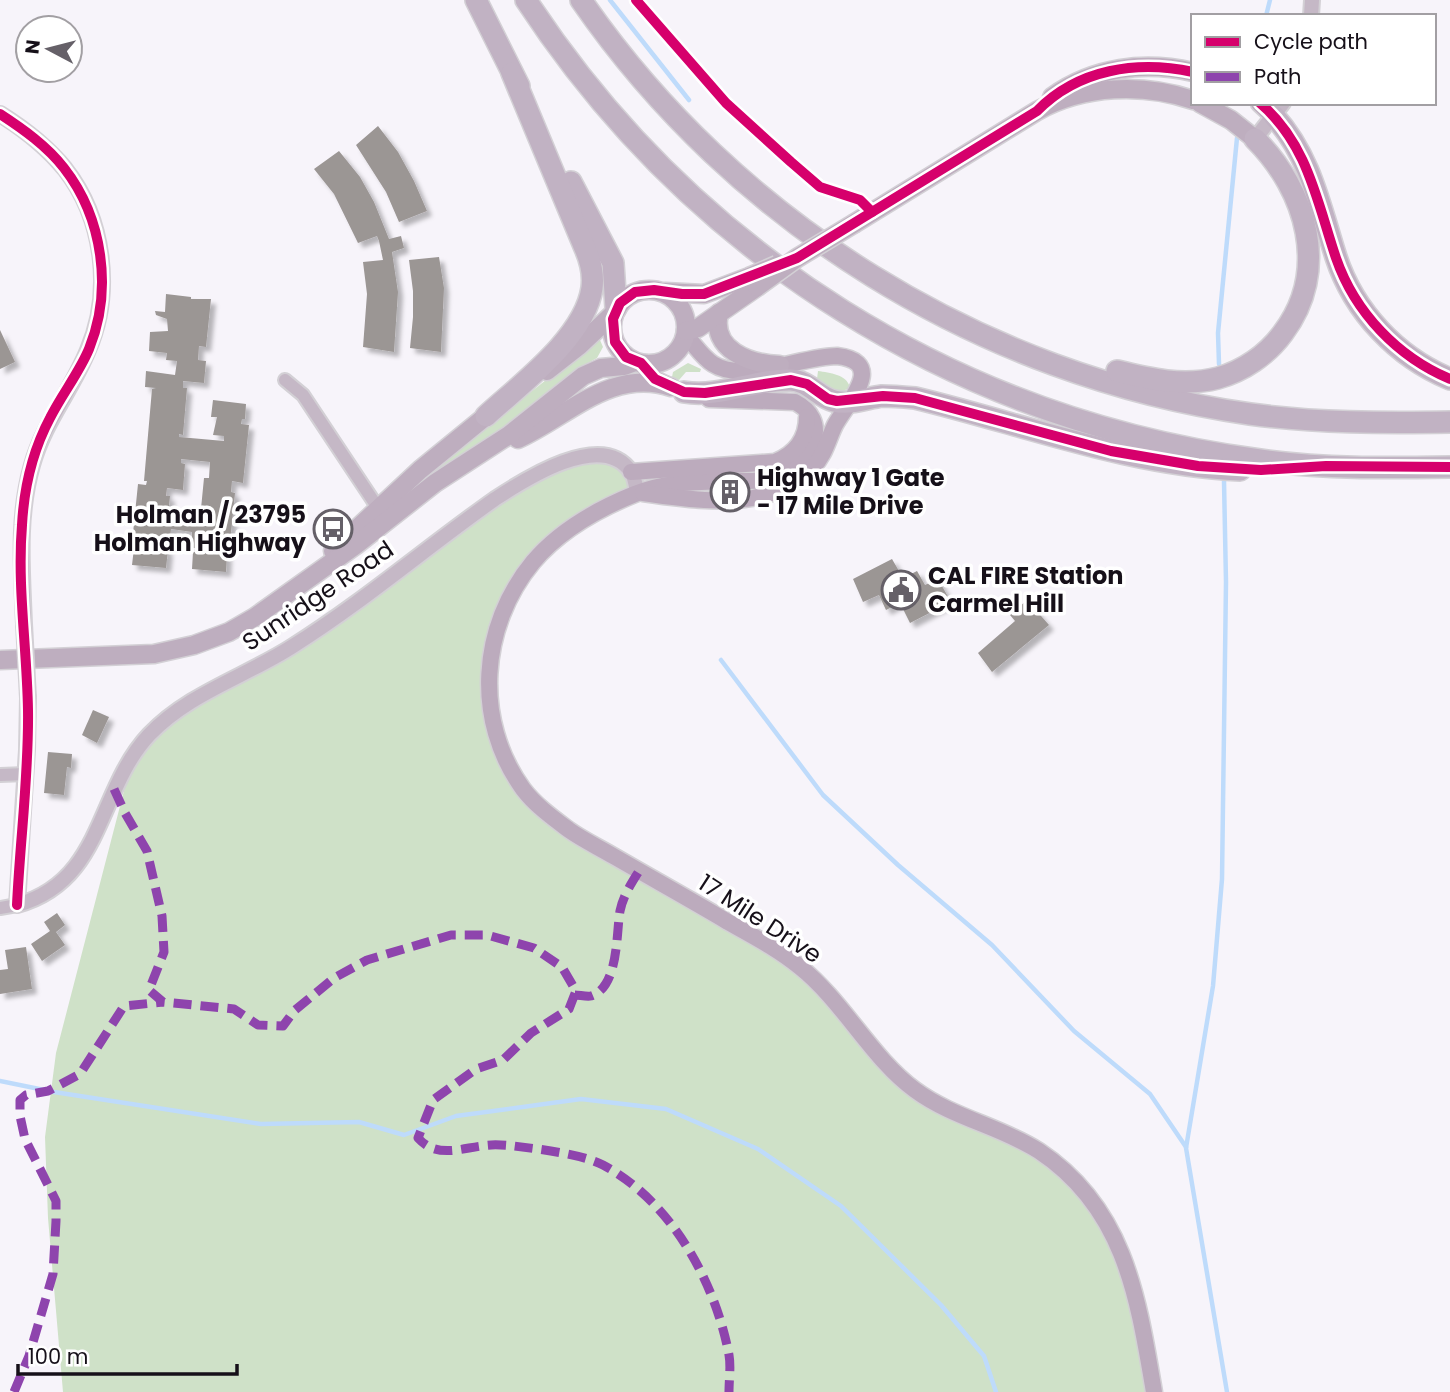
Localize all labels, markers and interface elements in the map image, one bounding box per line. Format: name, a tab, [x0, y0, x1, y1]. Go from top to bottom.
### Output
north arrow	[14, 14, 84, 84]
legend	[1191, 14, 1436, 105]
text: Cycle path	[1254, 27, 1368, 56]
text: N	[18, 38, 47, 56]
text: Path	[1254, 62, 1301, 91]
place label: Highway 1 Gate - 17 Mile Drive	[757, 461, 945, 522]
building icon: Highway 1 Gate - 17 Mile Drive	[709, 471, 751, 513]
place label: Holman / 23795 Holman Highway	[94, 498, 307, 559]
bus stop icon: Holman / 23795 Holman Highway	[312, 508, 354, 550]
street label: Sunridge Road	[236, 533, 400, 658]
place label: CAL FIRE Station Carmel Hill	[928, 559, 1124, 620]
public building icon: CAL FIRE Station Carmel Hill	[880, 569, 922, 611]
street label: 17 Mile Drive	[692, 866, 828, 971]
scale bar	[18, 1332, 236, 1376]
text: 100 m	[28, 1342, 88, 1371]

